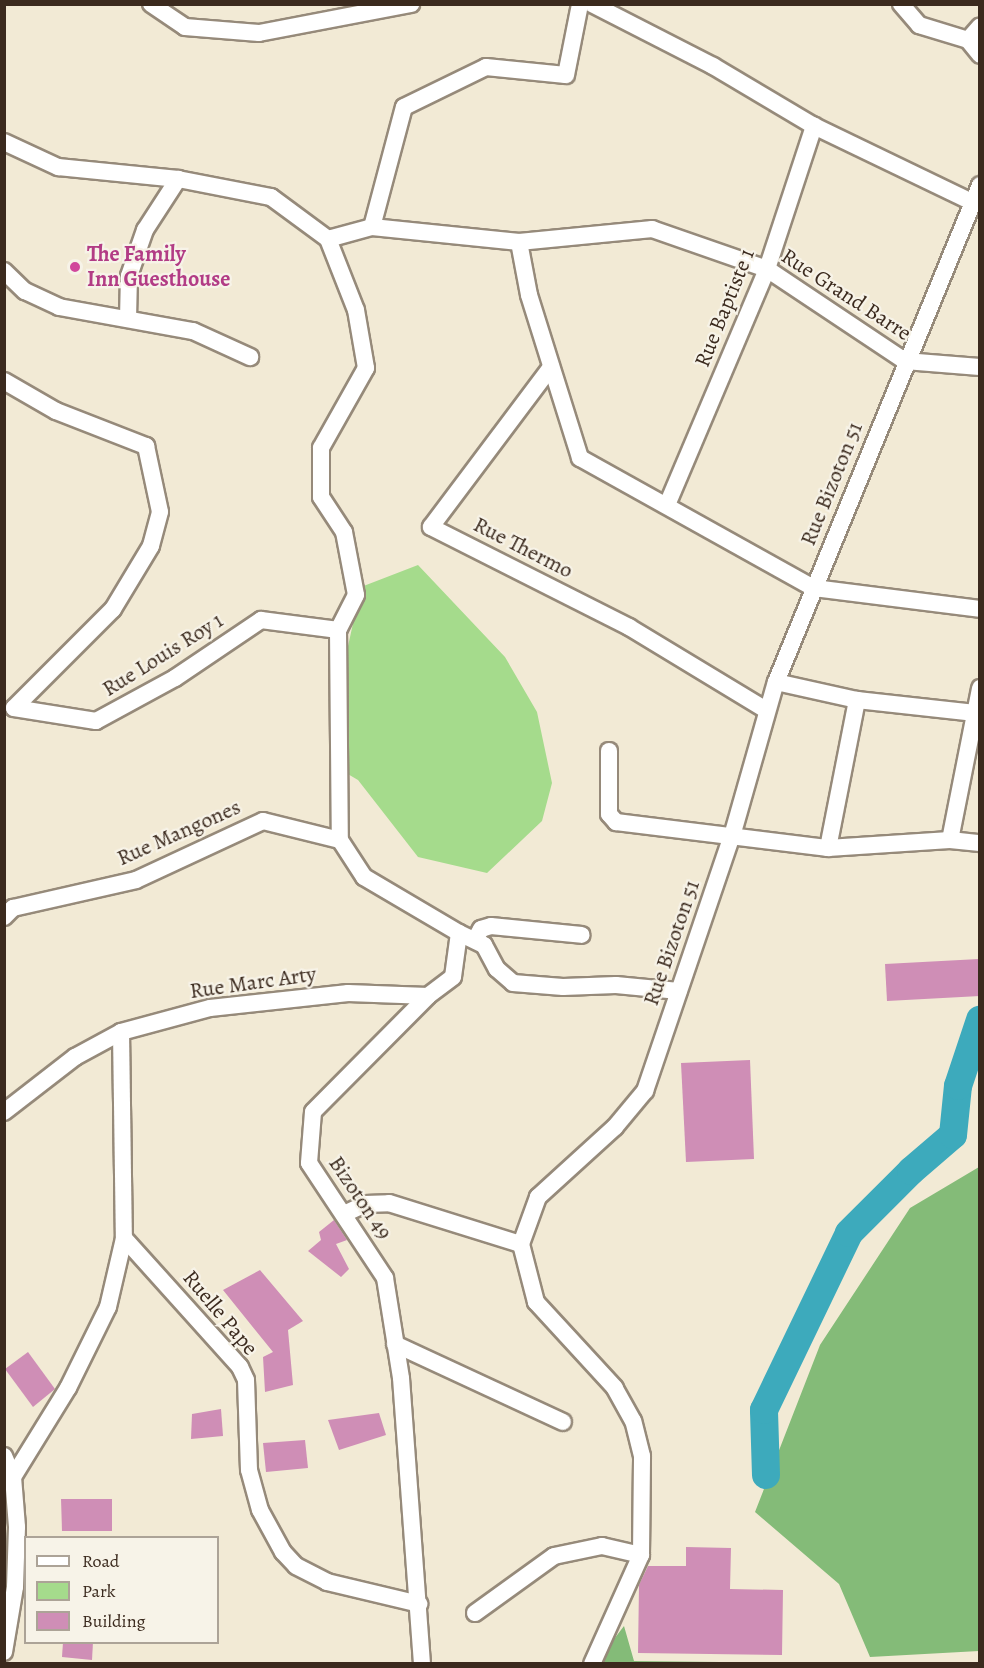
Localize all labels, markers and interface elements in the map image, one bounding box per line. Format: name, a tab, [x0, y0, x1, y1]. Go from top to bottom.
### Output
place label: The Family Inn Guesthouse	[87, 241, 230, 292]
street label: Rue Grand Barre	[776, 243, 916, 347]
street label: Rue Baptiste 1	[689, 245, 761, 371]
marker: The Family Inn Guesthouse	[68, 260, 82, 274]
street label: Rue Bizoton 51	[795, 418, 869, 550]
street label: Rue Thermo	[469, 512, 577, 584]
street label: Rue Louis Roy 1	[98, 607, 228, 703]
street label: Rue Mangones	[113, 794, 245, 872]
street label: Rue Bizoton 51	[638, 877, 706, 1009]
street label: Rue Marc Arty	[188, 961, 318, 1005]
street label: Bizoton 49	[323, 1151, 397, 1245]
street label: Ruelle Pape	[177, 1265, 263, 1361]
legend	[24, 1536, 219, 1644]
text: Road	[82, 1549, 119, 1573]
text: Park	[82, 1579, 116, 1603]
text: Building	[82, 1609, 146, 1633]

